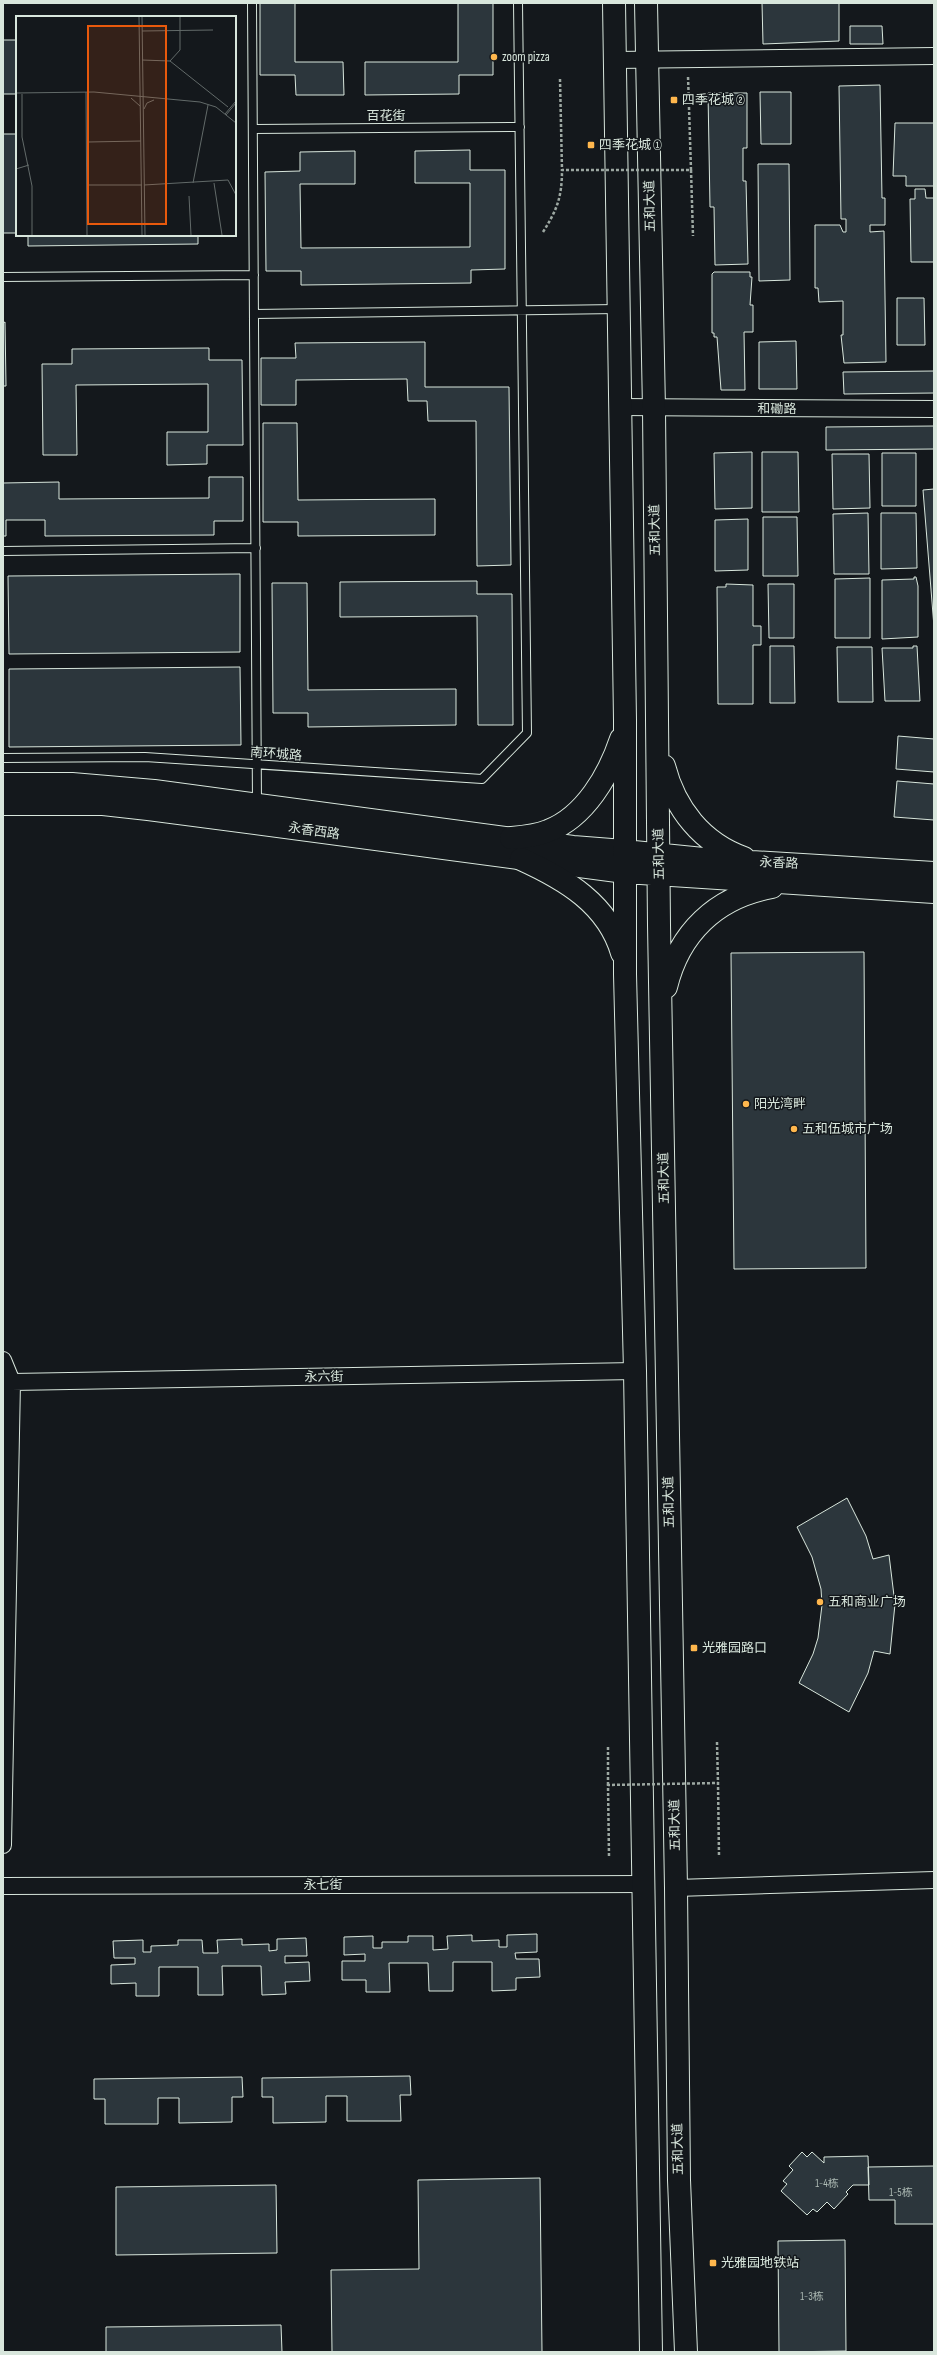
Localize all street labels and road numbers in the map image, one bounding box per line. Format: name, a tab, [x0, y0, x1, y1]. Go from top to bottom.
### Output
street label: 百花街	[366, 108, 406, 124]
street label: 五和大道	[642, 180, 658, 232]
street label: 和磡路	[757, 401, 797, 417]
street label: 五和大道	[647, 504, 663, 556]
street label: 南环城路	[249, 744, 303, 764]
street label: 永香西路	[287, 819, 341, 843]
street label: 五和大道	[651, 828, 667, 880]
street label: 永香路	[759, 854, 799, 872]
street label: 五和大道	[656, 1152, 672, 1204]
street label: 永六街	[304, 1369, 344, 1385]
street label: 五和大道	[661, 1476, 677, 1528]
street label: 五和大道	[667, 1799, 683, 1851]
street label: 永七街	[303, 1877, 343, 1893]
street label: 五和大道	[670, 2123, 686, 2175]

